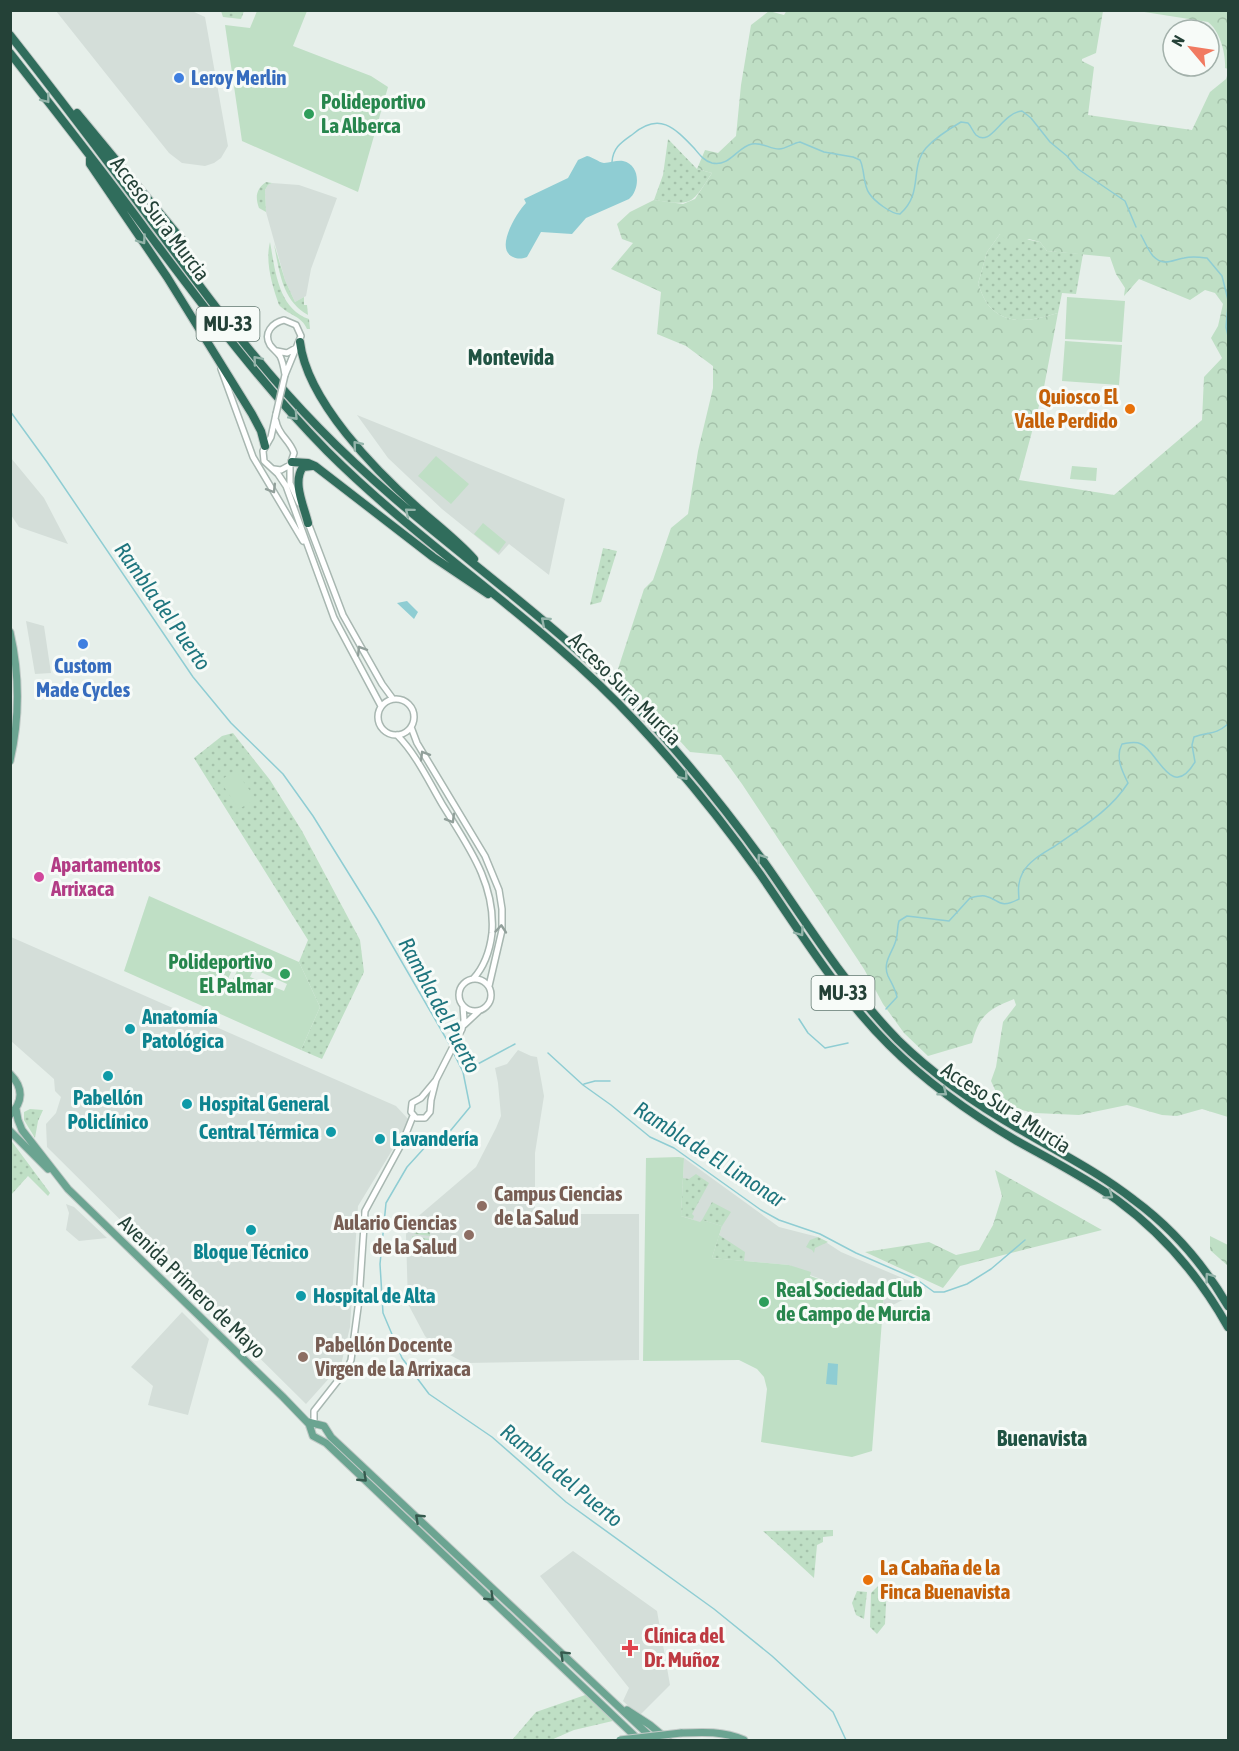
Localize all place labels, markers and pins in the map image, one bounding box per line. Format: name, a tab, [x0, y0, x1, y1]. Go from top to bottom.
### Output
place label: Leroy Merlin	[191, 65, 286, 89]
marker: Leroy Merlin	[172, 71, 186, 85]
place label: Polideportivo La Alberca	[321, 89, 426, 137]
marker: Polideportivo La Alberca	[302, 107, 316, 121]
place label: Quiosco El Valle Perdido	[1014, 384, 1118, 432]
marker: Quiosco El Valle Perdido	[1123, 402, 1137, 416]
marker: Custom Made Cycles	[76, 637, 90, 651]
place label: Custom Made Cycles	[36, 653, 131, 701]
place label: Apartamentos Arrixaca	[50, 852, 161, 900]
marker: Apartamentos Arrixaca	[32, 870, 46, 884]
place label: Polideportivo El Palmar	[168, 949, 274, 997]
marker: Polideportivo El Palmar	[278, 967, 292, 981]
place label: Anatomía Patológica	[141, 1004, 224, 1052]
marker: Anatomía Patológica	[123, 1022, 137, 1036]
marker: Pabellón Policlínico	[101, 1069, 115, 1083]
place label: Pabellón Policlínico	[67, 1085, 149, 1133]
place label: Hospital General	[199, 1091, 329, 1115]
marker: Hospital General	[180, 1097, 194, 1111]
place label: Central Térmica	[199, 1119, 319, 1143]
marker: Central Térmica	[324, 1125, 338, 1139]
place label: Lavandería	[392, 1126, 479, 1150]
marker: Lavandería	[373, 1132, 387, 1146]
place label: Campus Ciencias de la Salud	[494, 1181, 623, 1229]
marker: Campus Ciencias de la Salud	[475, 1199, 489, 1213]
place label: Aulario Ciencias de la Salud	[333, 1210, 458, 1258]
marker: Bloque Técnico	[244, 1223, 258, 1237]
marker: Aulario Ciencias de la Salud	[462, 1228, 476, 1242]
place label: Bloque Técnico	[193, 1239, 309, 1263]
place label: Real Sociedad Club de Campo de Murcia	[776, 1277, 931, 1325]
place label: Hospital de Alta	[313, 1283, 436, 1307]
marker: Hospital de Alta	[294, 1289, 308, 1303]
marker: Real Sociedad Club de Campo de Murcia	[757, 1295, 771, 1309]
place label: Pabellón Docente Virgen de la Arrixaca	[314, 1332, 471, 1380]
marker: Pabellón Docente Virgen de la Arrixaca	[296, 1350, 310, 1364]
place label: La Cabaña de la Finca Buenavista	[880, 1555, 1010, 1603]
marker: La Cabaña de la Finca Buenavista	[861, 1573, 875, 1587]
place label: Clínica del Dr. Muñoz	[644, 1623, 725, 1671]
marker: Clínica del Dr. Muñoz	[621, 1639, 639, 1657]

